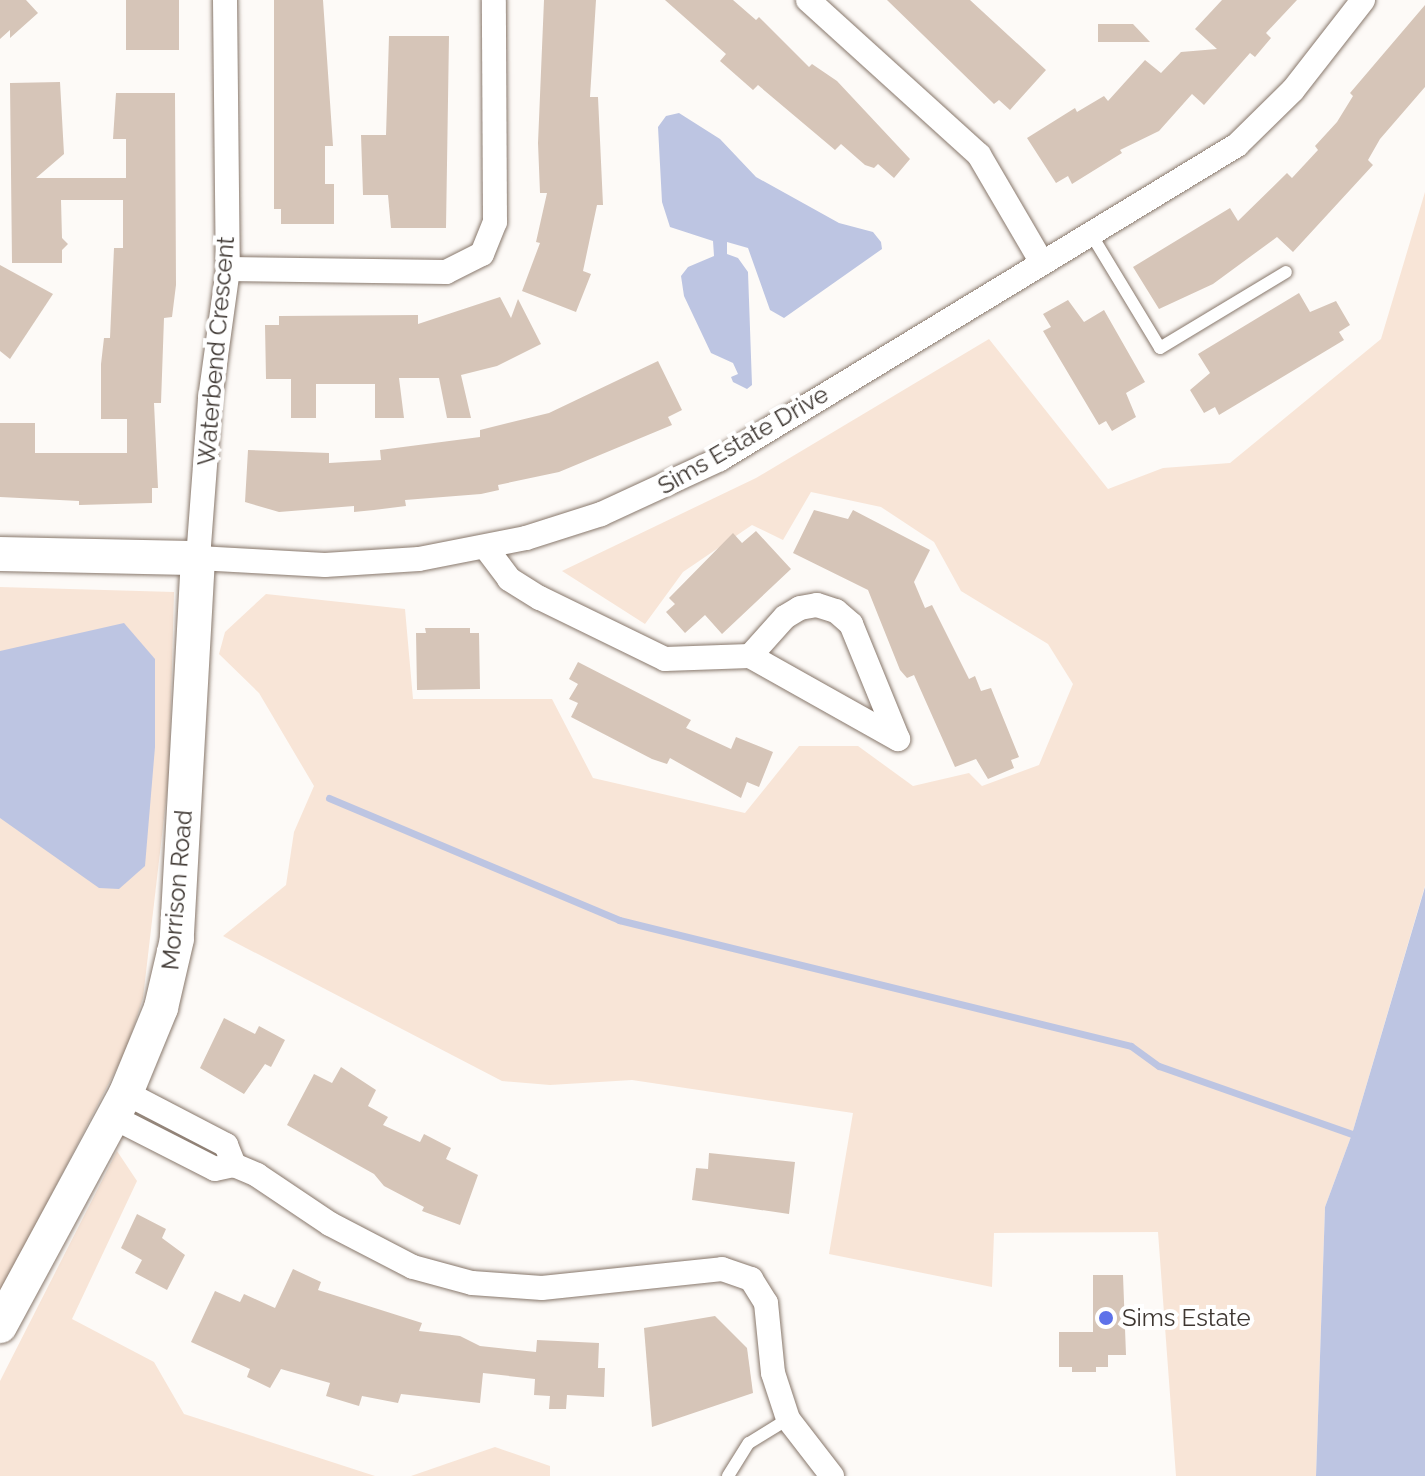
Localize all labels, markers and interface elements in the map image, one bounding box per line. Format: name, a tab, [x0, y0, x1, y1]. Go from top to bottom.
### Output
street label: Waterbend Crescent	[192, 235, 240, 467]
street label: Sims Estate Drive	[653, 380, 833, 500]
street label: Morrison Road	[156, 809, 198, 971]
place label: Sims Estate	[1122, 1304, 1251, 1332]
marker: Sims Estate	[1097, 1309, 1115, 1327]

